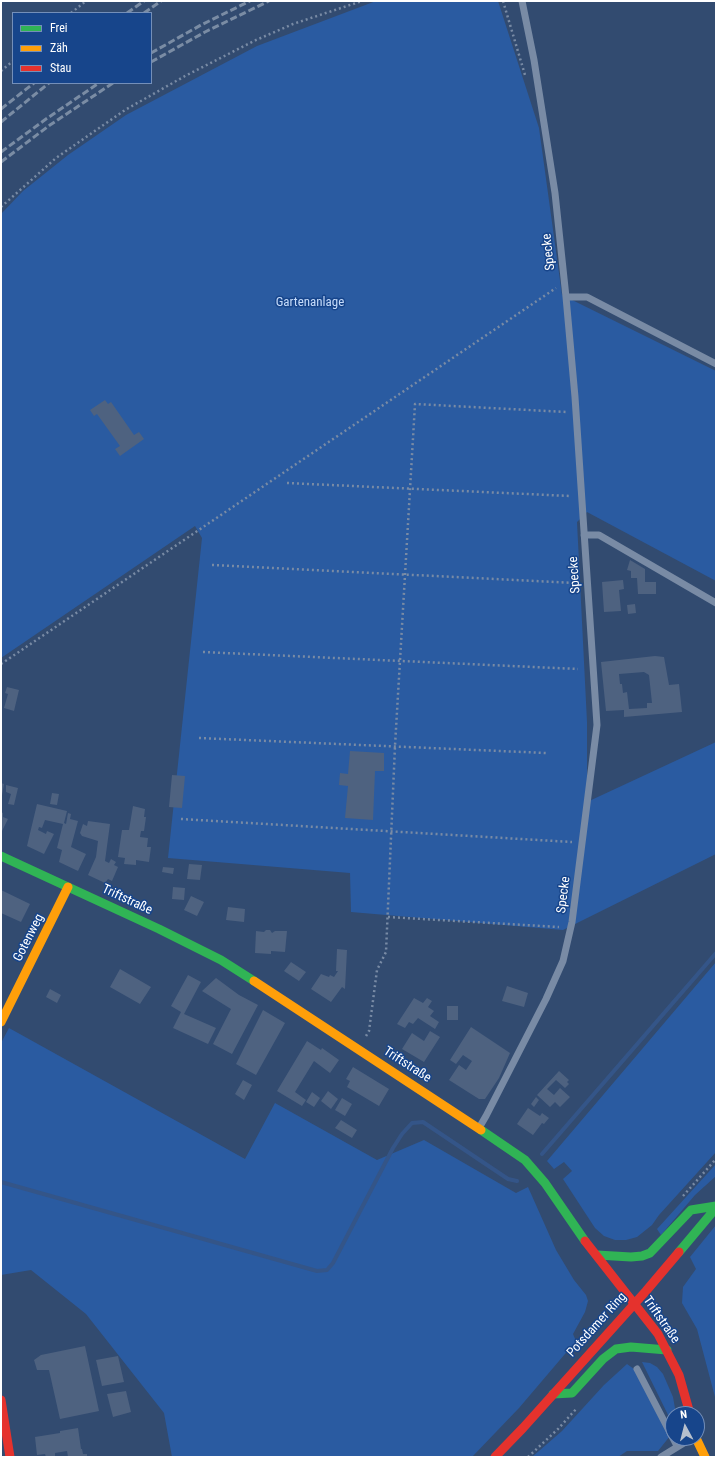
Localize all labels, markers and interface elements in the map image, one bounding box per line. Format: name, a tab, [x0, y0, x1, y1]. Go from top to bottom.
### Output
legend	[12, 12, 152, 84]
text: Frei	[50, 21, 68, 35]
text: Zäh	[50, 41, 68, 55]
text: Stau	[50, 61, 71, 75]
street label: Specke	[539, 233, 559, 271]
park label: Gartenanlage	[276, 295, 344, 311]
street label: Specke	[566, 556, 584, 594]
street label: Specke	[554, 876, 574, 914]
street label: Triftstraße	[99, 882, 155, 918]
street label: Gotenweg	[10, 912, 48, 964]
street label: Triftstraße	[380, 1044, 434, 1086]
street label: Potsdamer Ring	[564, 1289, 630, 1361]
street label: Triftstraße	[639, 1293, 683, 1347]
north arrow	[665, 1406, 705, 1446]
text: N	[679, 1408, 688, 1421]

